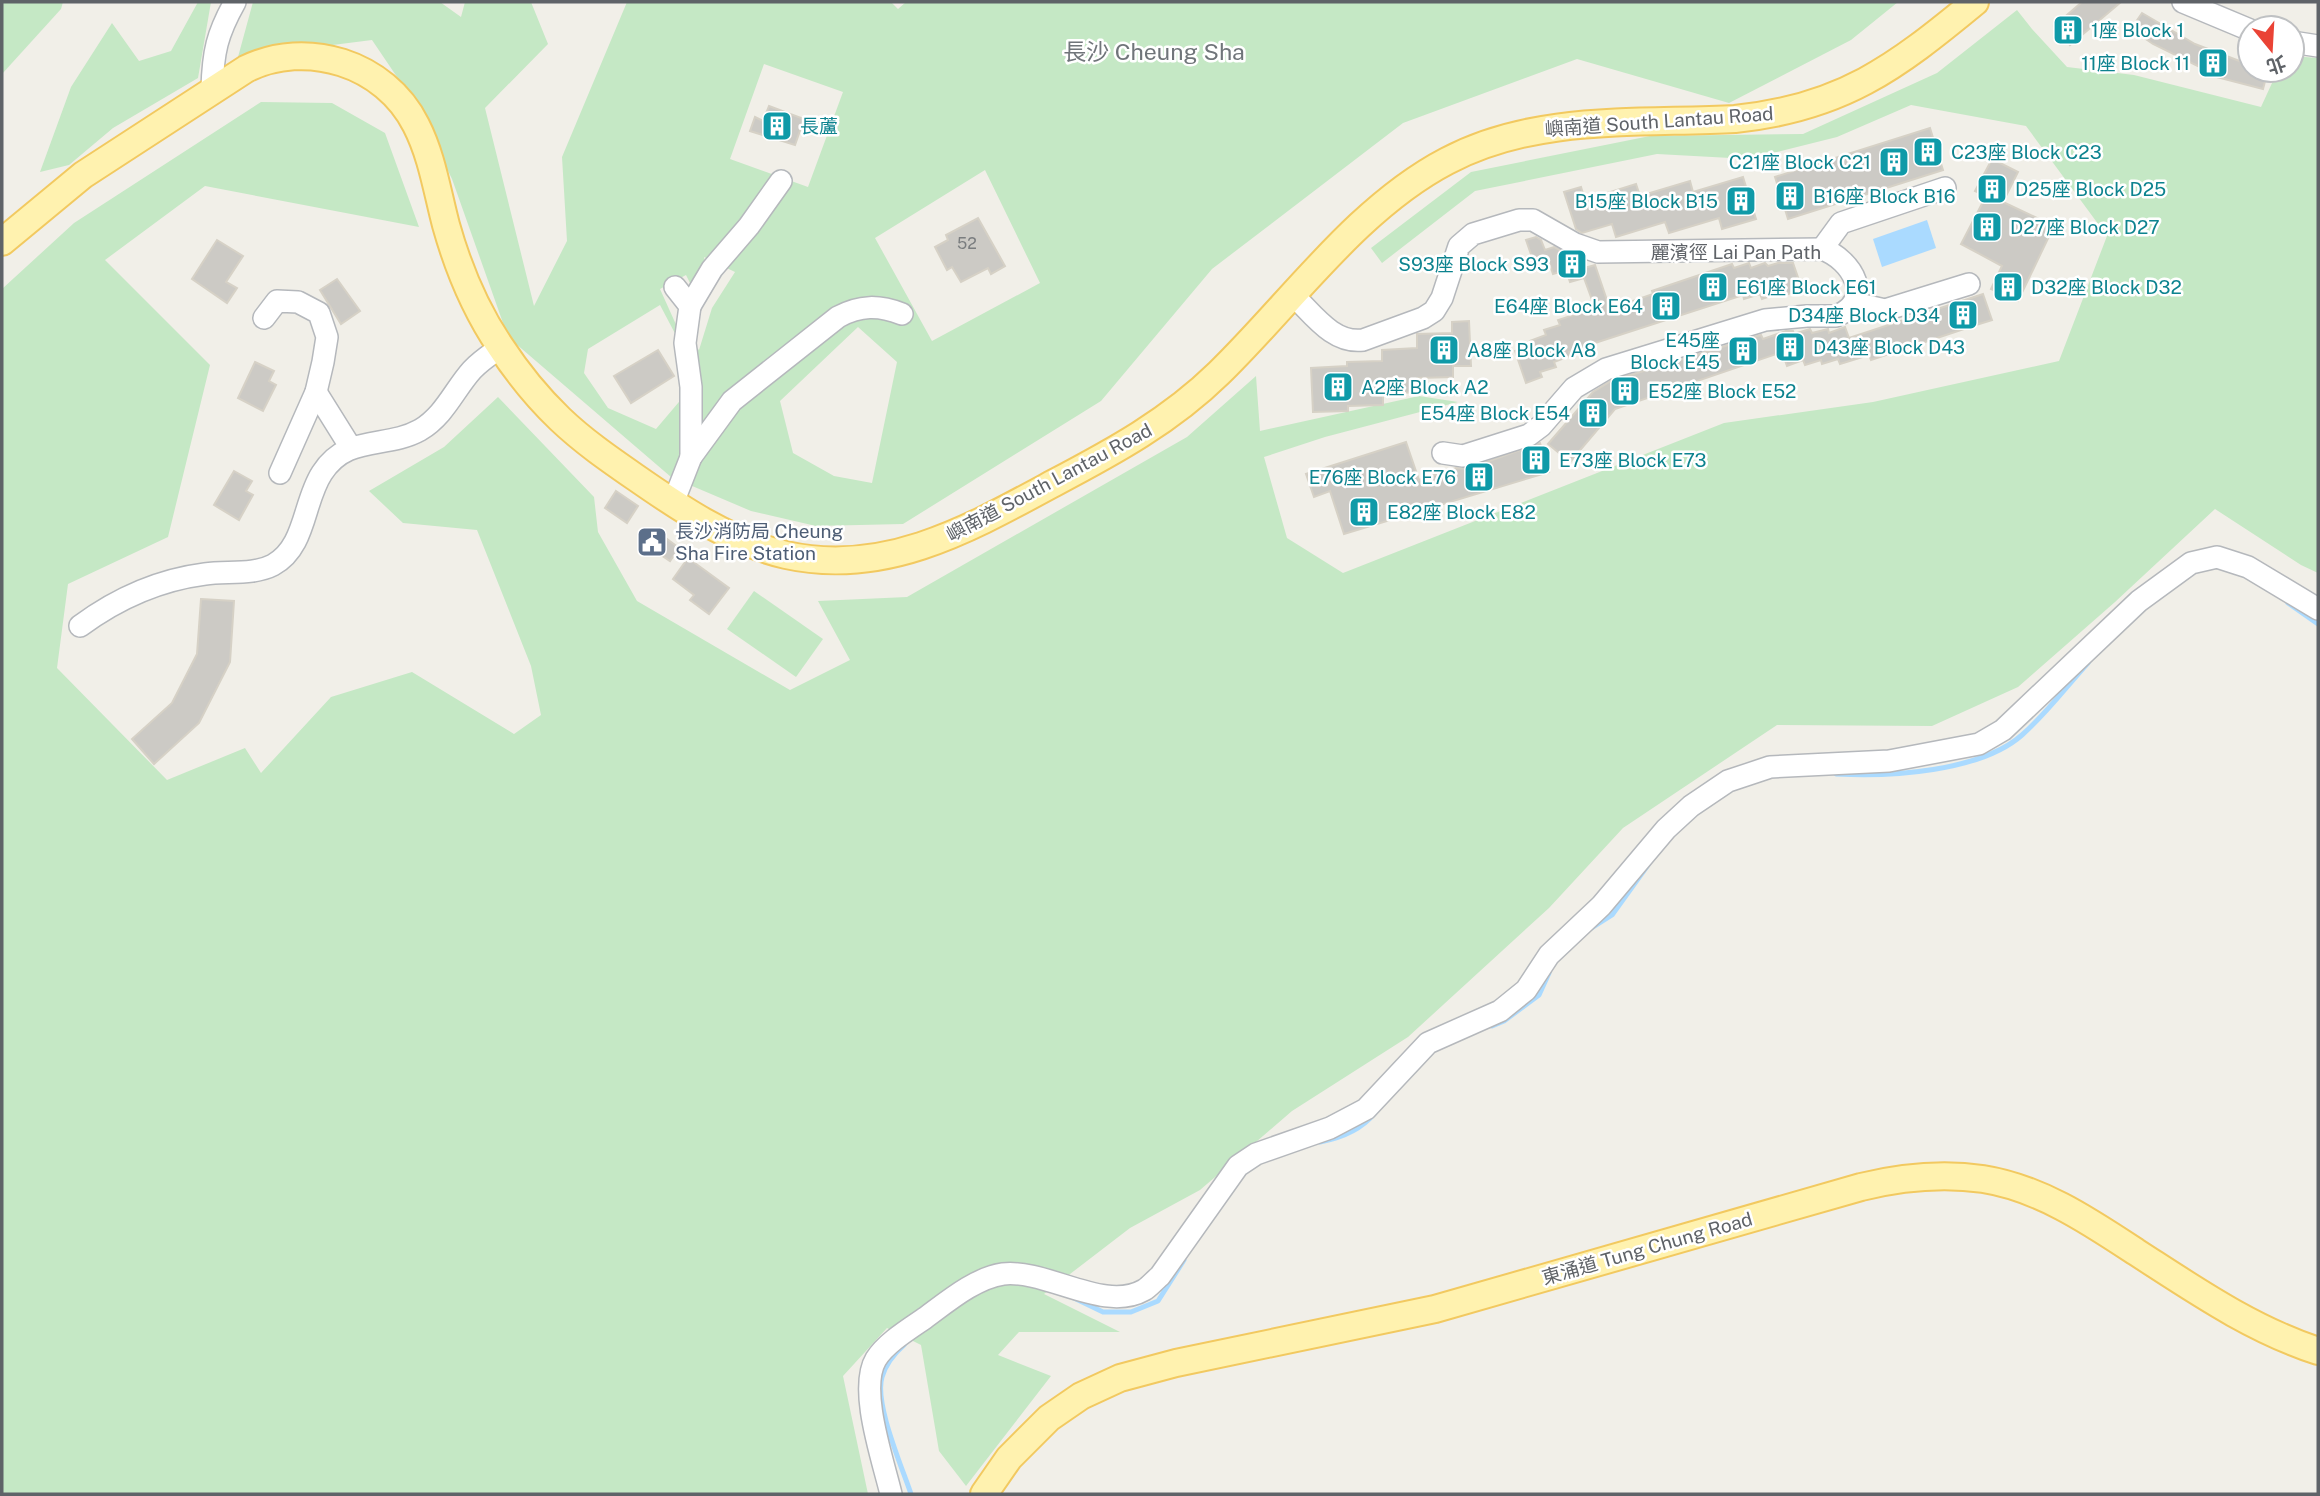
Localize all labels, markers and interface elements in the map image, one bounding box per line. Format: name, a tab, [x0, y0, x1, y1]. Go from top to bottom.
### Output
building icon: 1座 Block 1	[2051, 13, 2085, 47]
north arrow	[2236, 14, 2306, 84]
place label: 1座 Block 1	[2091, 19, 2184, 41]
district label: 長沙 Cheung Sha	[1063, 38, 1245, 65]
building icon: 11座 Block 11	[2196, 46, 2230, 80]
place label: 11座 Block 11	[2081, 52, 2190, 74]
text: 北	[2264, 52, 2289, 79]
street label: 嶼南道 South Lantau Road	[1544, 102, 1774, 140]
building icon: 長蘆	[760, 109, 794, 143]
place label: 長蘆	[800, 115, 838, 137]
building icon: C23座 Block C23	[1911, 135, 1945, 169]
place label: C23座 Block C23	[1951, 141, 2102, 163]
building icon: C21座 Block C21	[1877, 145, 1911, 179]
place label: C21座 Block C21	[1729, 151, 1871, 173]
building icon: D25座 Block D25	[1975, 172, 2009, 206]
place label: D25座 Block D25	[2015, 178, 2166, 200]
building icon: B16座 Block B16	[1773, 179, 1807, 213]
building icon: B15座 Block B15	[1724, 184, 1758, 218]
place label: B16座 Block B16	[1813, 185, 1955, 207]
place label: B15座 Block B15	[1575, 190, 1718, 212]
building icon: D27座 Block D27	[1970, 210, 2004, 244]
place label: D27座 Block D27	[2010, 216, 2160, 238]
house number: 52	[957, 234, 977, 253]
street label: 麗濱徑 Lai Pan Path	[1651, 241, 1821, 263]
building icon: S93座 Block S93	[1555, 247, 1589, 281]
place label: S93座 Block S93	[1398, 253, 1549, 275]
building icon: E61座 Block E61	[1696, 270, 1730, 304]
building icon: D32座 Block D32	[1991, 270, 2025, 304]
place label: E61座 Block E61	[1736, 276, 1877, 298]
place label: D32座 Block D32	[2031, 276, 2182, 298]
building icon: E64座 Block E64	[1649, 289, 1683, 323]
place label: E64座 Block E64	[1494, 295, 1643, 317]
building icon: D34座 Block D34	[1946, 298, 1980, 332]
place label: D34座 Block D34	[1788, 304, 1940, 326]
place label: E45座 Block E45	[1630, 329, 1720, 373]
building icon: D43座 Block D43	[1773, 330, 1807, 364]
building icon: A8座 Block A8	[1427, 333, 1461, 367]
building icon: E45座 Block E45	[1726, 334, 1760, 368]
place label: D43座 Block D43	[1813, 336, 1965, 358]
place label: A8座 Block A8	[1467, 339, 1596, 361]
building icon: A2座 Block A2	[1321, 370, 1355, 404]
building icon: E52座 Block E52	[1608, 374, 1642, 408]
place label: A2座 Block A2	[1361, 376, 1489, 398]
place label: E52座 Block E52	[1648, 380, 1796, 402]
building icon: E54座 Block E54	[1576, 396, 1610, 430]
place label: E54座 Block E54	[1420, 402, 1570, 424]
street label: 嶼南道 South Lantau Road	[943, 418, 1155, 546]
building icon: E73座 Block E73	[1519, 443, 1553, 477]
place label: E73座 Block E73	[1559, 449, 1706, 471]
building icon: E76座 Block E76	[1462, 460, 1496, 494]
place label: E76座 Block E76	[1309, 466, 1456, 488]
building icon: E82座 Block E82	[1347, 495, 1381, 529]
place label: E82座 Block E82	[1387, 501, 1536, 523]
place label: 長沙消防局 Cheung Sha Fire Station	[675, 520, 844, 564]
public building icon: 長沙消防局 Cheung Sha Fire Station	[635, 525, 669, 559]
street label: 東涌道 Tung Chung Road	[1539, 1207, 1755, 1289]

